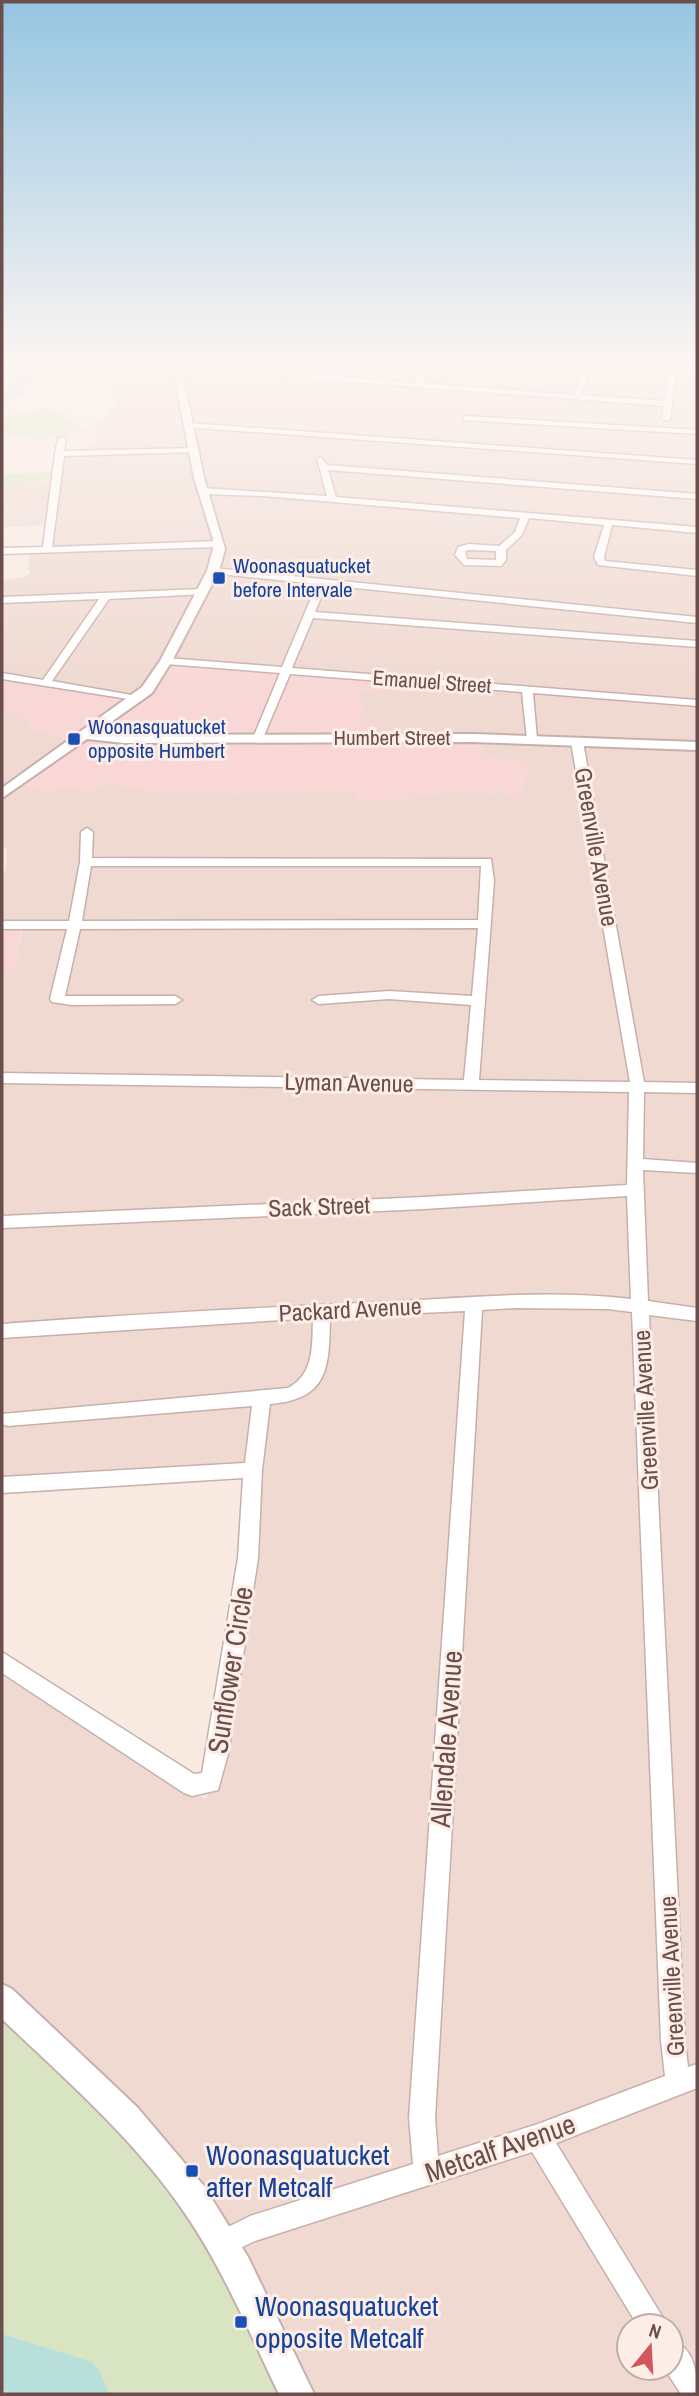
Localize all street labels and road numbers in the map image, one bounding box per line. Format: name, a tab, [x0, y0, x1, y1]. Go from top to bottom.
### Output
street label: Emanuel Street	[372, 663, 492, 700]
street label: Humbert Street	[334, 723, 451, 752]
street label: Greenville Avenue	[567, 765, 627, 929]
street label: Lyman Avenue	[284, 1065, 414, 1099]
street label: Sack Street	[268, 1188, 371, 1224]
street label: Packard Avenue	[278, 1289, 422, 1329]
street label: Greenville Avenue	[625, 1329, 665, 1491]
street label: Sunflower Circle	[198, 1584, 262, 1756]
street label: Allendale Avenue	[421, 1649, 471, 1830]
street label: Greenville Avenue	[651, 1895, 691, 2057]
street label: Metcalf Avenue	[420, 2105, 580, 2191]

